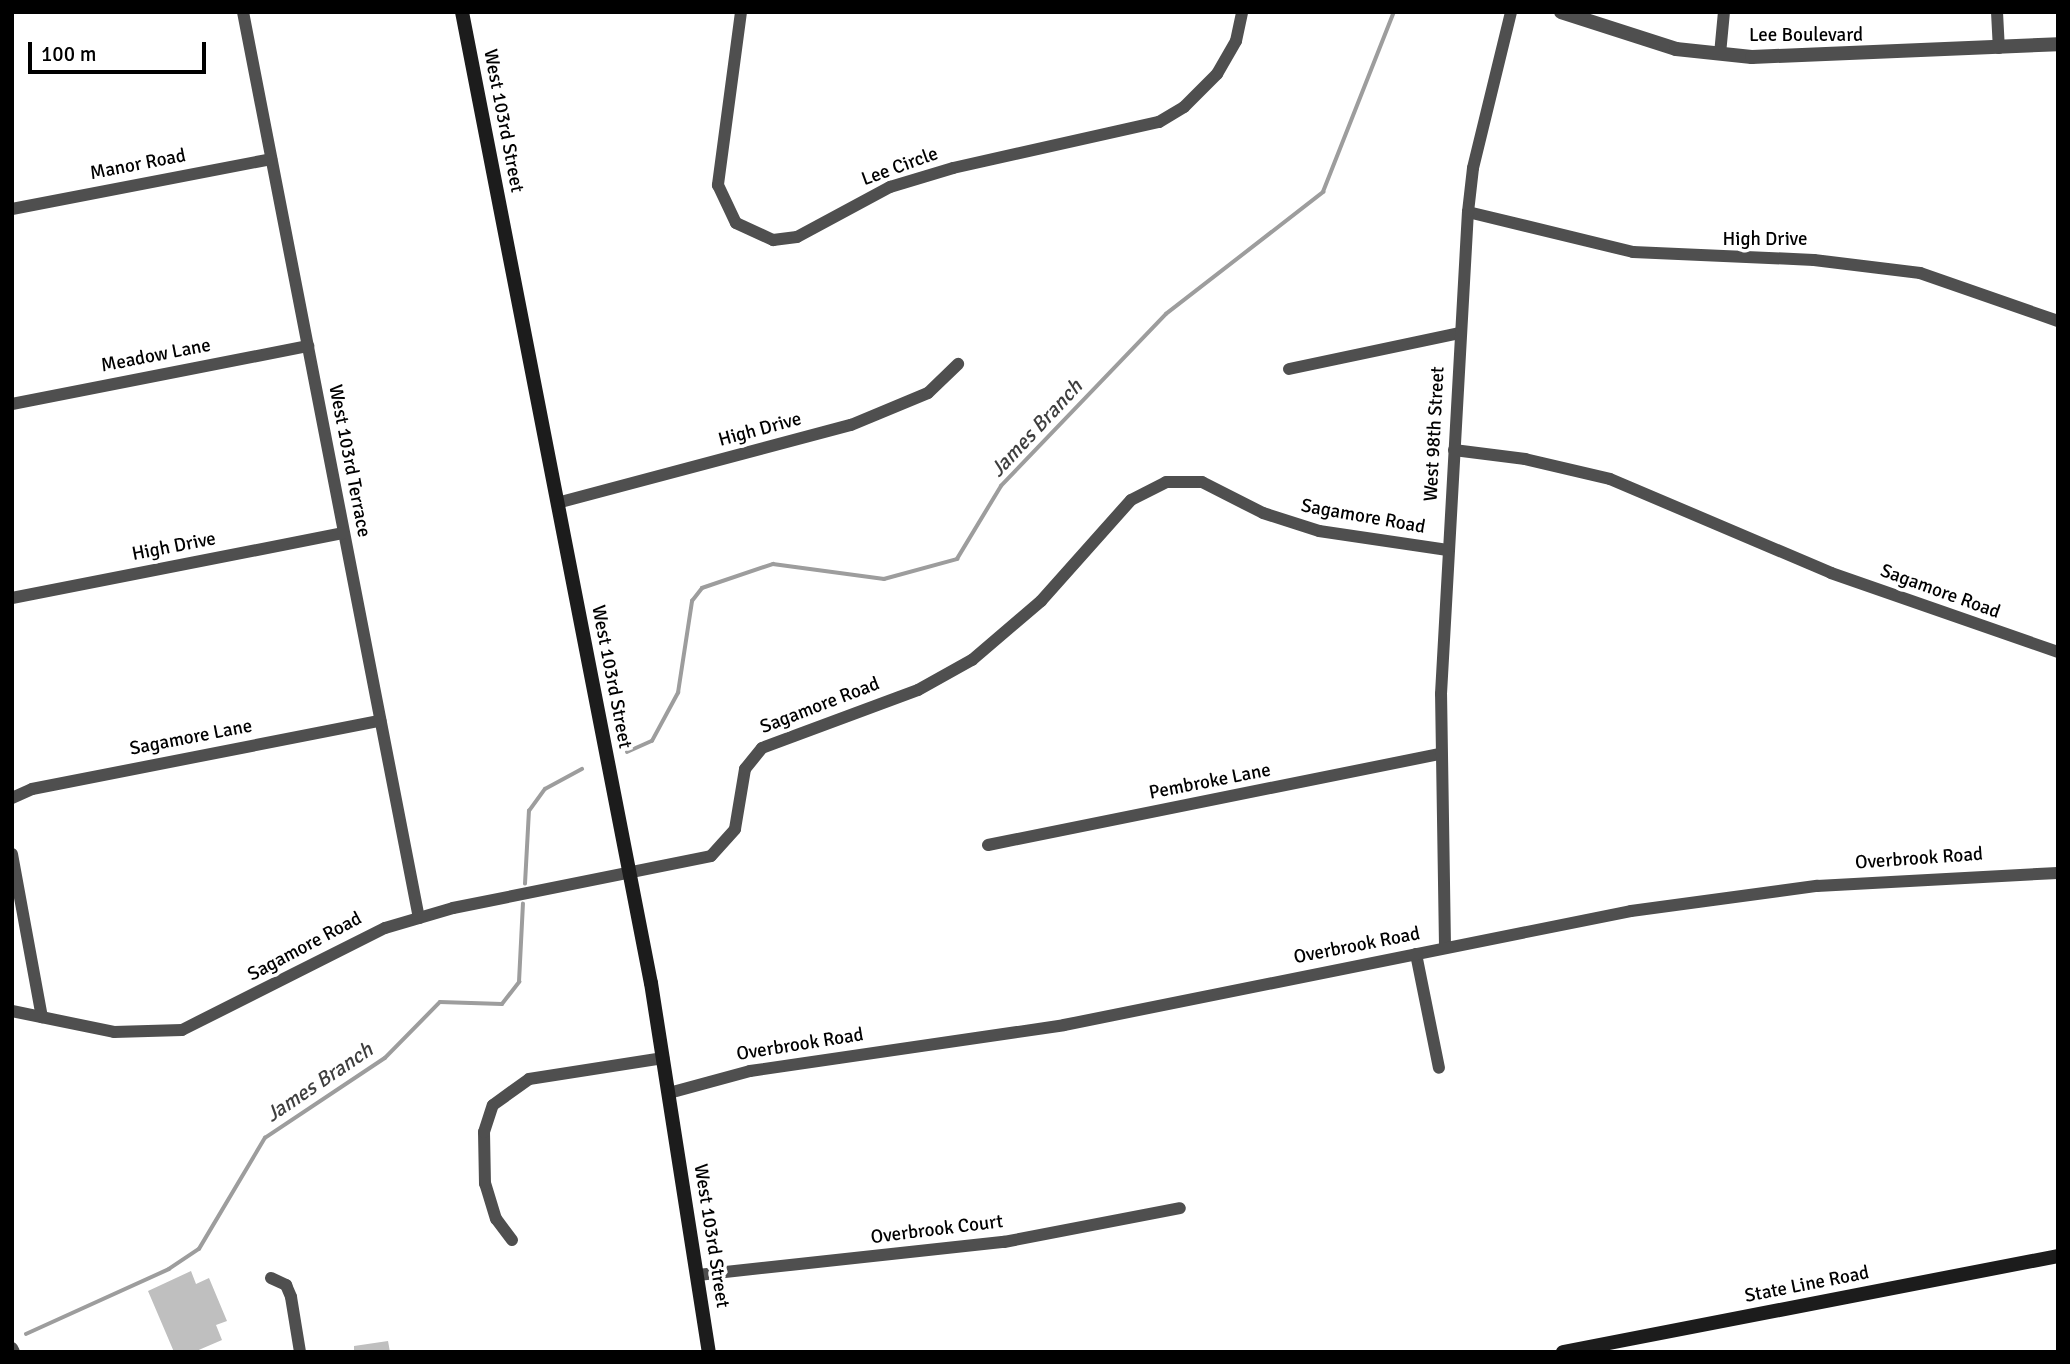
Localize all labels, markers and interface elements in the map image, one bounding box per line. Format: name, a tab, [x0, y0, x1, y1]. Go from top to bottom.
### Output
street label: Lee Boulevard	[1749, 25, 1863, 47]
scale bar	[32, 28, 210, 72]
text: 100 m	[41, 41, 96, 67]
street label: West 103rd Street	[478, 47, 528, 195]
street label: Lee Circle	[859, 143, 941, 191]
street label: Manor Road	[88, 145, 188, 185]
street label: High Drive	[1722, 229, 1808, 251]
street label: Meadow Lane	[99, 334, 213, 378]
street label: West 98th Street	[1420, 366, 1450, 502]
water label: James Branch	[985, 374, 1087, 482]
street label: West 103rd Terrace	[323, 383, 375, 539]
street label: High Drive	[716, 408, 804, 452]
street label: Sagamore Road	[1299, 495, 1427, 539]
street label: High Drive	[130, 528, 218, 566]
street label: Sagamore Road	[1877, 560, 2003, 624]
street label: West 103rd Street	[586, 603, 636, 751]
street label: Sagamore Road	[757, 673, 883, 739]
street label: Sagamore Lane	[128, 715, 254, 761]
street label: Pembroke Lane	[1147, 759, 1273, 805]
street label: Overbrook Road	[1854, 843, 1984, 875]
street label: Sagamore Road	[244, 907, 366, 987]
street label: Overbrook Road	[1292, 923, 1422, 969]
street label: Overbrook Road	[735, 1024, 865, 1066]
water label: James Branch	[261, 1037, 377, 1127]
street label: West 103rd Street	[688, 1162, 734, 1310]
street label: Overbrook Court	[870, 1211, 1004, 1249]
street label: State Line Road	[1743, 1262, 1871, 1308]

